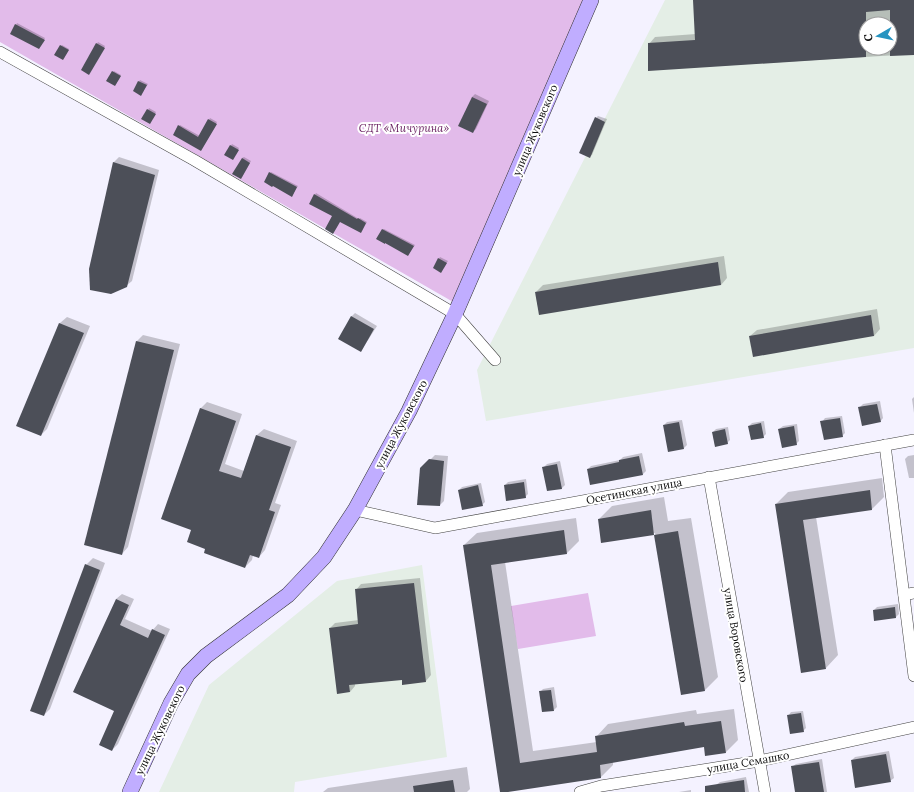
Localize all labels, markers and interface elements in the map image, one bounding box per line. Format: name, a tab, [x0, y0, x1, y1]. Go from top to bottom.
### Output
north arrow	[858, 16, 898, 56]
text: С	[861, 32, 876, 42]
street label: улица Жуковского	[509, 82, 561, 178]
park label: СДТ «Мичурина»	[359, 121, 449, 135]
street label: улица Жуковского	[372, 377, 430, 471]
street label: Осетинская улица	[585, 475, 684, 507]
street label: улица Воровского	[721, 587, 751, 683]
street label: улица Жуковского	[132, 683, 188, 777]
street label: улица Семашко	[706, 748, 790, 776]

